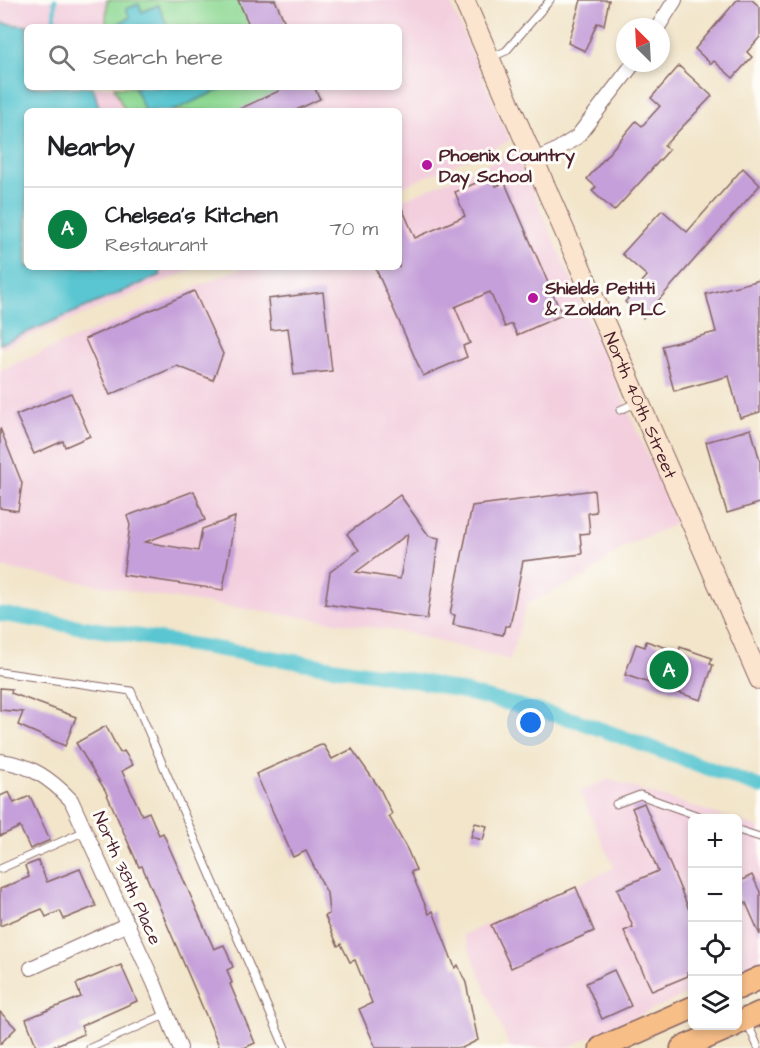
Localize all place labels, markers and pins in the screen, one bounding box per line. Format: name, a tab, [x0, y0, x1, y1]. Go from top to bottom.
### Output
place label: Phoenix Country Day School	[439, 143, 575, 190]
marker: Phoenix Country Day School	[420, 158, 434, 172]
place label: Shields Petitti & Zoldan, PLC	[544, 276, 666, 322]
marker: Shields Petitti & Zoldan, PLC	[526, 291, 540, 305]
pin: A	[650, 648, 688, 692]

